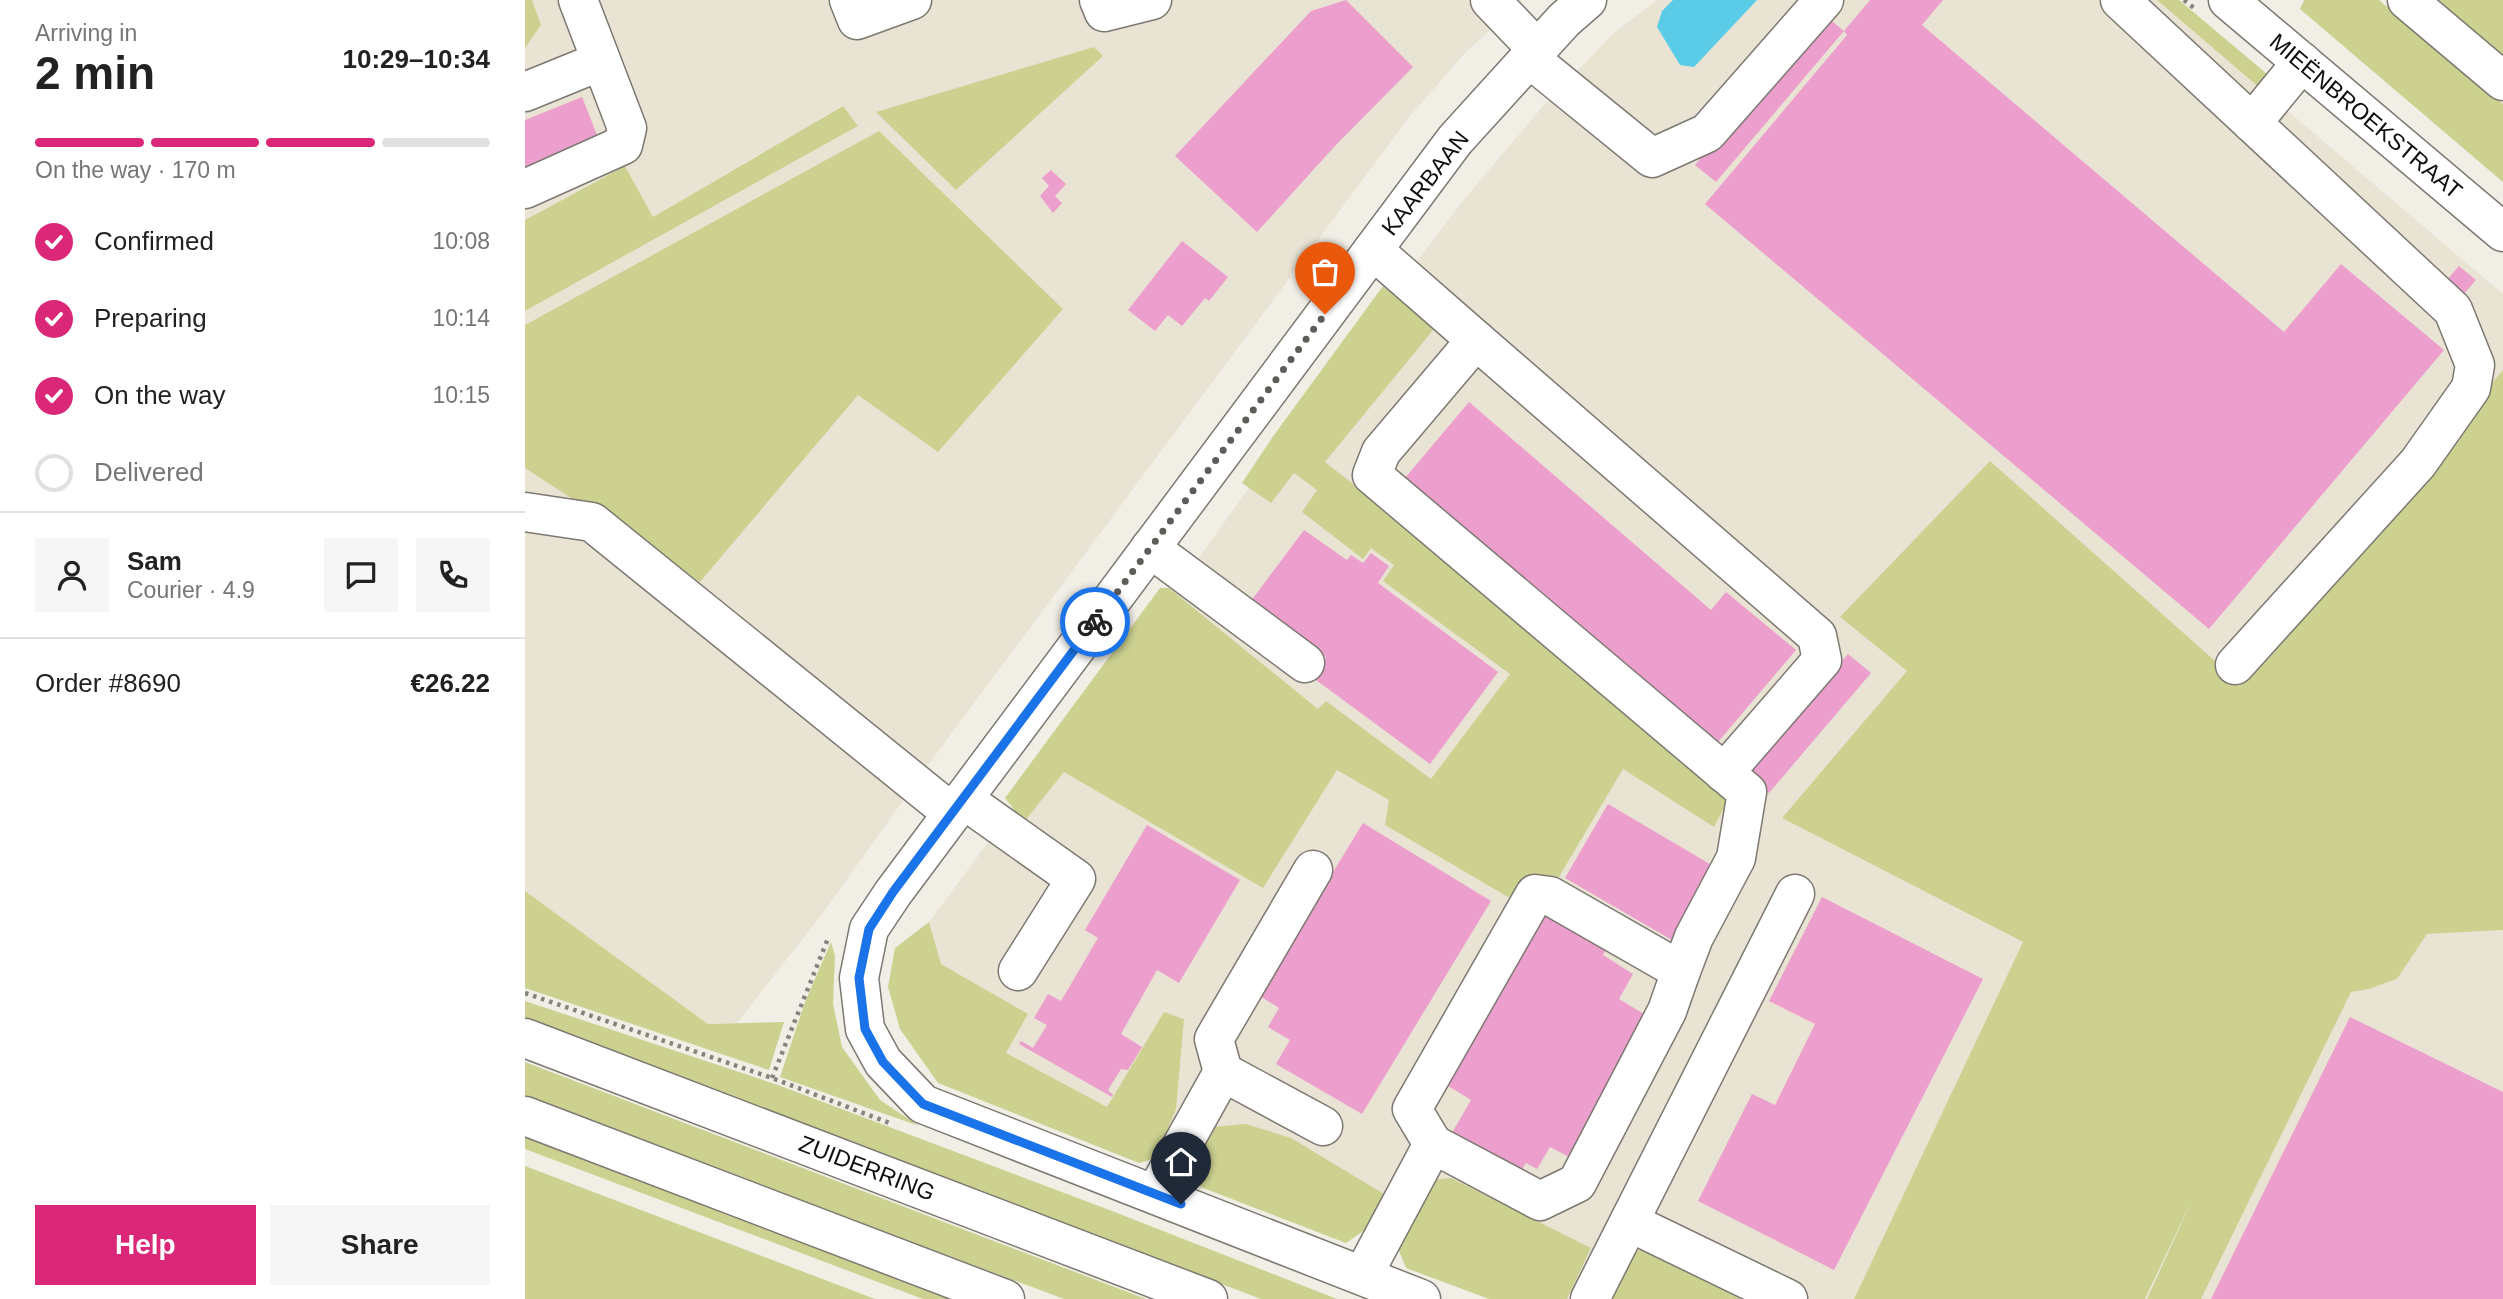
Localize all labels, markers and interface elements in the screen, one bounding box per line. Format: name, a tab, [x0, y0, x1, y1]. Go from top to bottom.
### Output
text: Arriving in	[35, 20, 137, 46]
street label: MIEËNBROEKSTRAAT	[2265, 28, 2467, 204]
text: 10:29–10:34	[343, 44, 490, 74]
text: 2 min	[35, 47, 155, 99]
street label: KAARBAAN	[1376, 126, 1474, 240]
text: On the way · 170 m	[35, 157, 236, 183]
icon: check	[35, 223, 73, 261]
text: Confirmed	[94, 226, 214, 256]
text: 10:08	[432, 228, 490, 254]
pin	[1295, 242, 1355, 314]
icon: bag	[1306, 253, 1344, 291]
icon: check	[35, 300, 73, 338]
text: Preparing	[94, 303, 207, 333]
text: 10:14	[432, 305, 490, 331]
icon: check	[35, 377, 73, 415]
text: On the way	[94, 380, 226, 410]
text: 10:15	[432, 382, 490, 408]
text: Delivered	[94, 457, 204, 487]
button: person	[35, 538, 109, 612]
button: chat	[324, 538, 398, 612]
button: phone	[416, 538, 490, 612]
text: Sam	[127, 546, 182, 576]
text: Courier · 4.9	[127, 577, 255, 603]
courier	[1060, 587, 1130, 657]
icon: bike	[1076, 603, 1114, 641]
text: Order #8690	[35, 668, 181, 698]
text: €26.22	[410, 668, 490, 698]
street label: ZUIDERRING	[796, 1130, 938, 1206]
pin	[1151, 1132, 1211, 1204]
icon: home	[1162, 1143, 1200, 1181]
button: Help	[35, 1205, 256, 1285]
button: Share	[270, 1205, 490, 1285]

